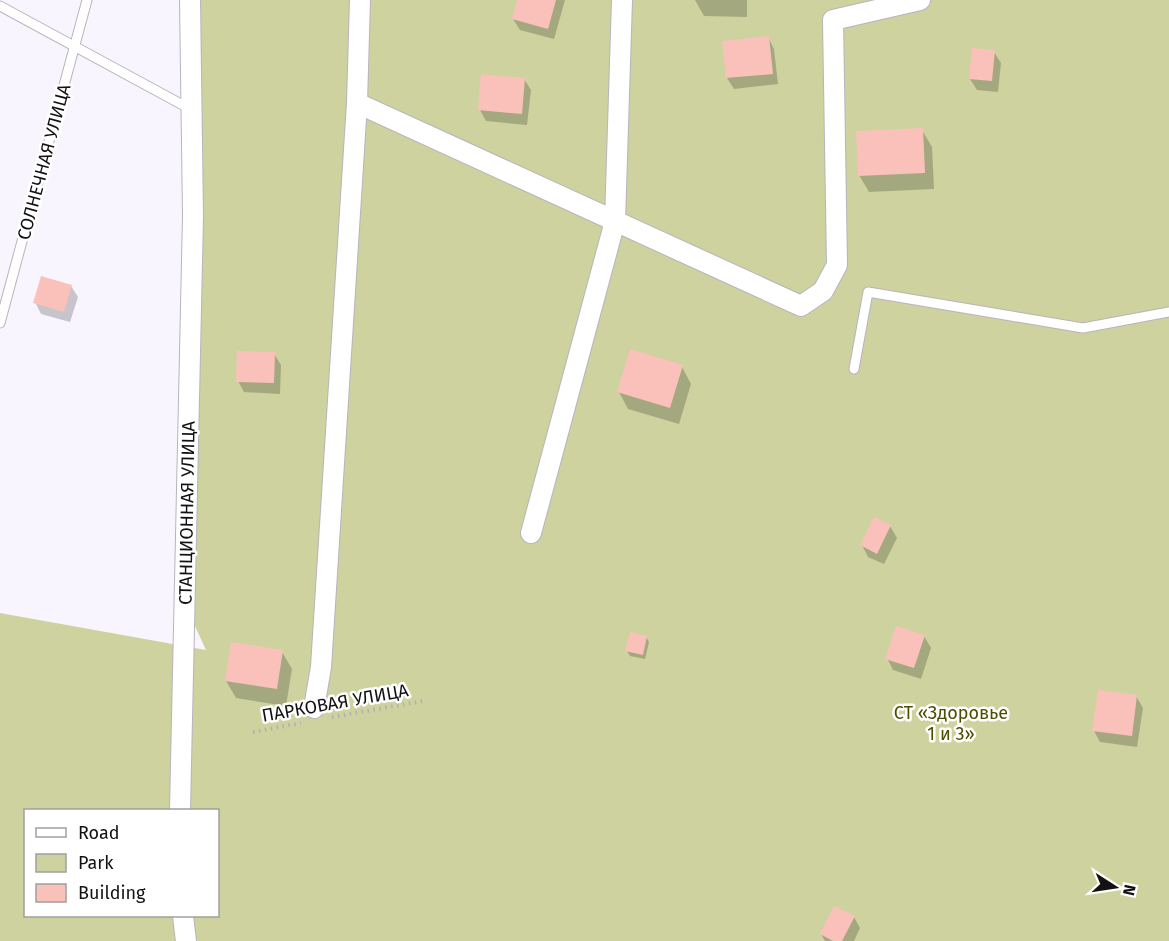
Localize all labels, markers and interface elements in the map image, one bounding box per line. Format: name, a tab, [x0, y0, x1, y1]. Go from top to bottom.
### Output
street label: СОЛНЕЧНАЯ УЛИЦА	[13, 81, 76, 242]
street label: СТАНЦИОННАЯ УЛИЦА	[174, 420, 200, 605]
street label: ПАРКОВАЯ УЛИЦА	[260, 679, 411, 727]
park label: СТ «Здоровье 1 и 3»	[894, 702, 1008, 745]
legend	[24, 809, 219, 917]
text: Road	[78, 822, 120, 844]
text: Park	[78, 852, 114, 874]
north arrow	[1085, 857, 1145, 917]
text: Building	[78, 882, 146, 904]
text: N	[1119, 883, 1140, 897]

